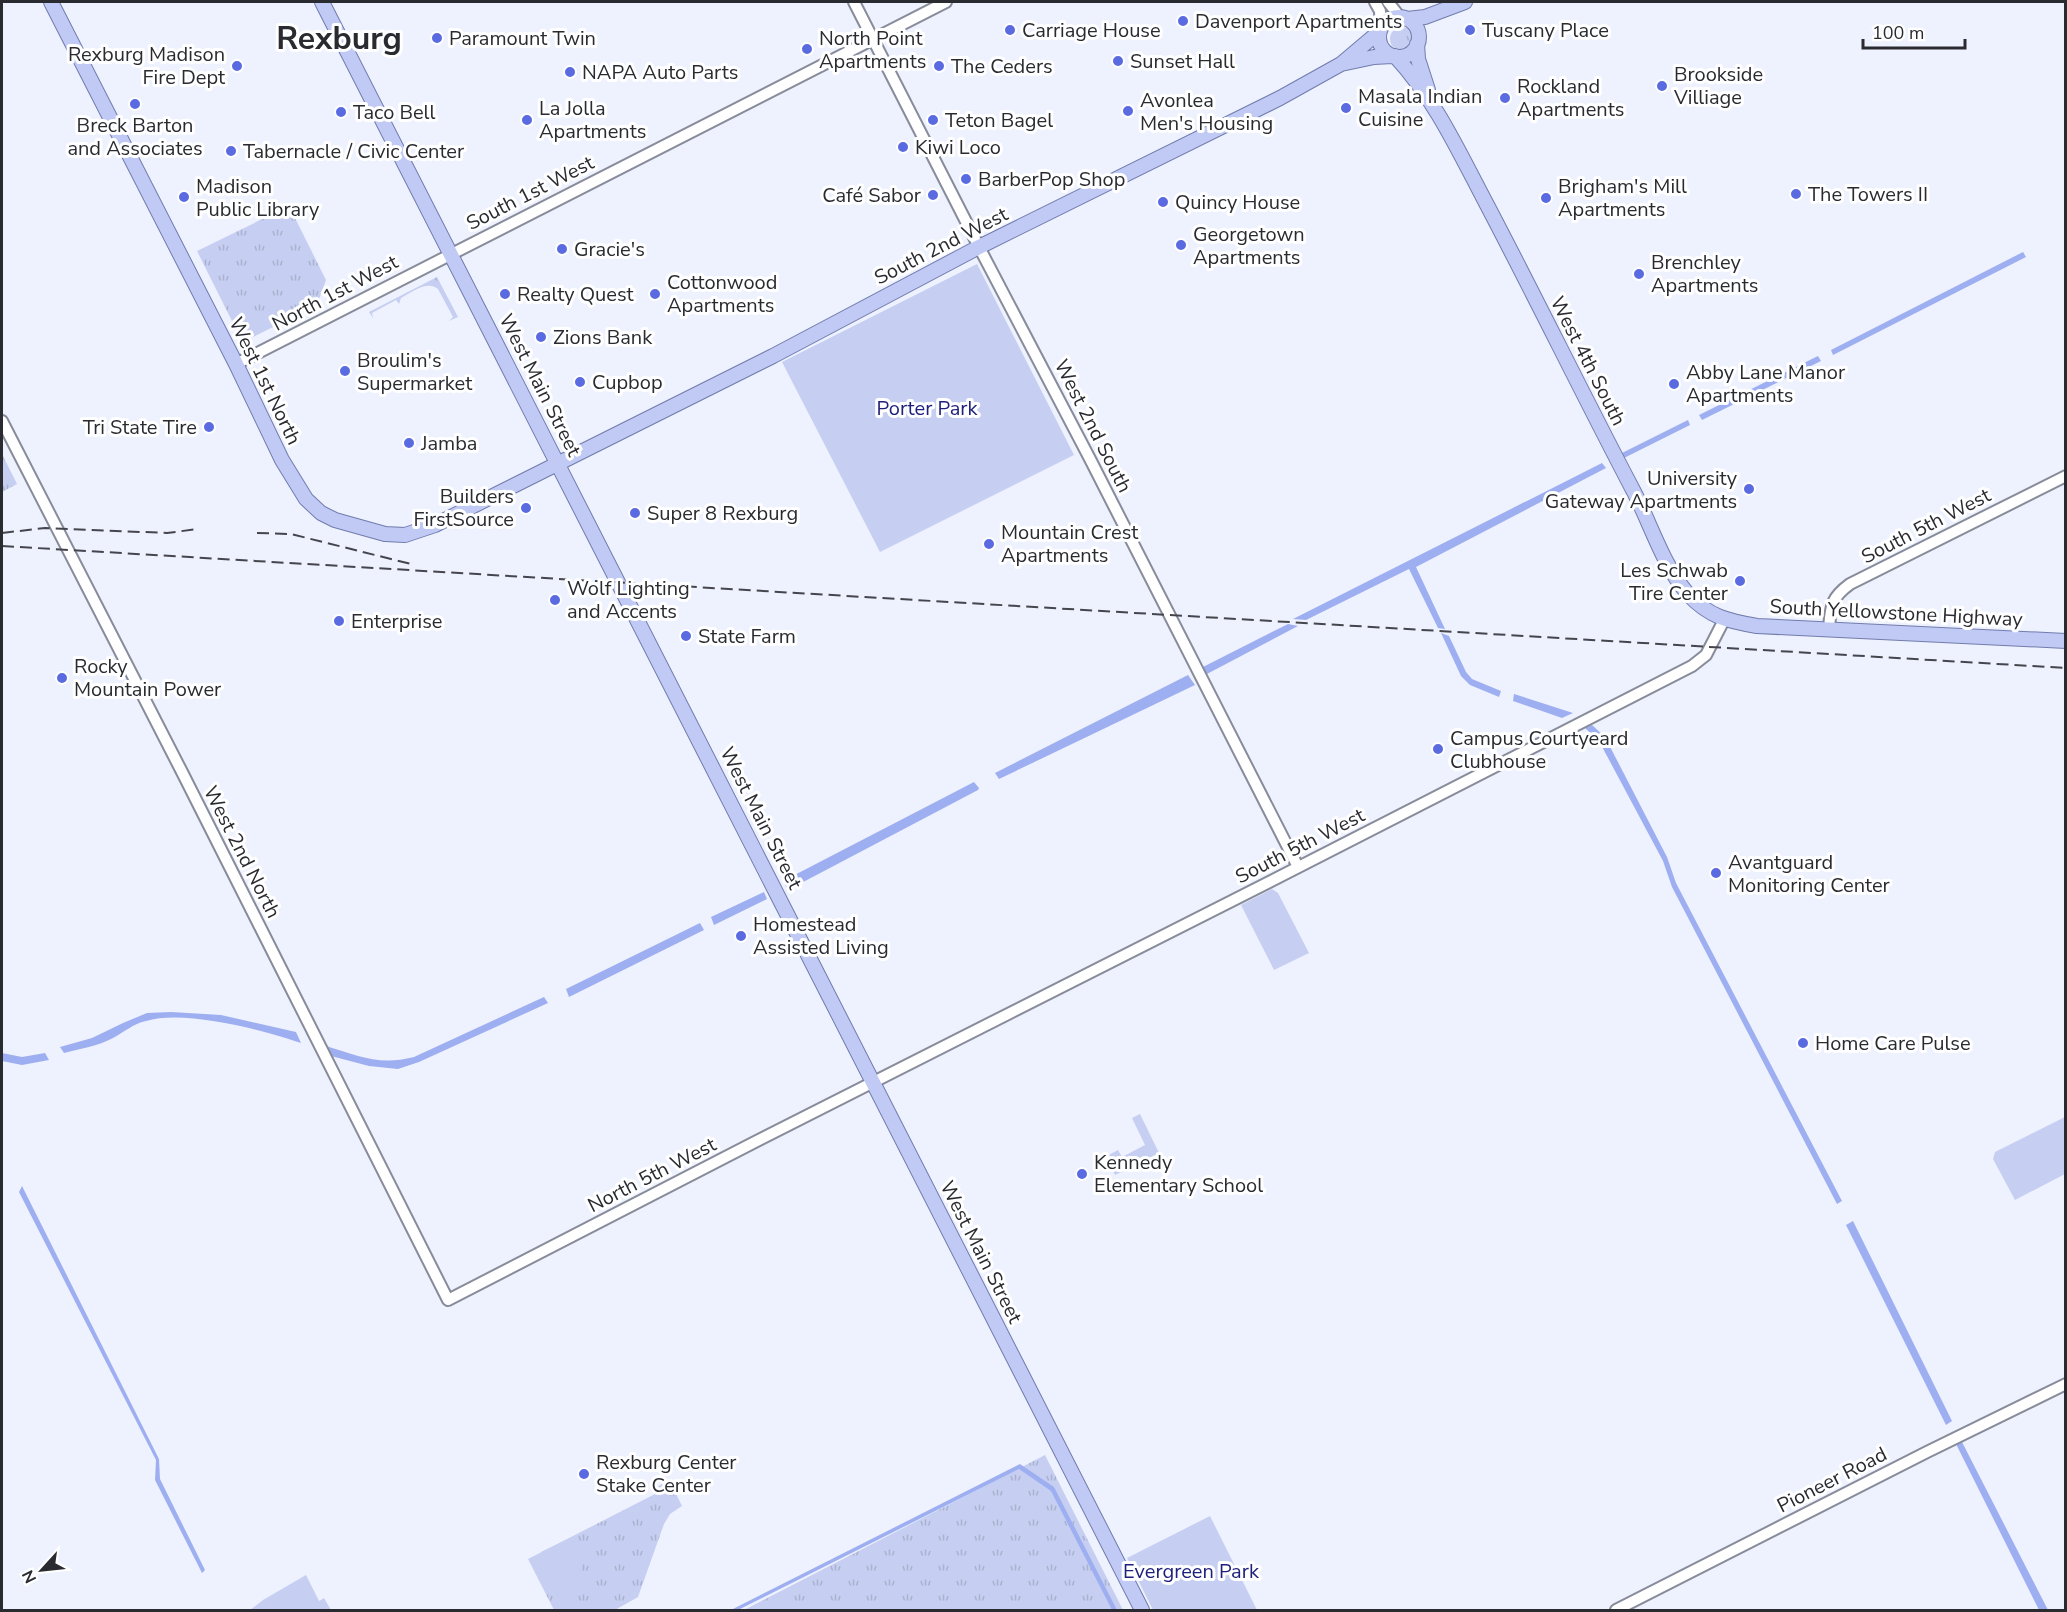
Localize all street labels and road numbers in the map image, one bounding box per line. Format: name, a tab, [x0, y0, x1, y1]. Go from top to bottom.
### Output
street label: South 1st West	[462, 149, 599, 237]
street label: South 2nd West	[870, 200, 1013, 291]
street label: North 1st West	[267, 248, 403, 337]
street label: West 4th South	[1544, 292, 1632, 430]
street label: West Main Street	[492, 309, 588, 462]
street label: West 1st North	[222, 313, 308, 449]
street label: West 2nd South	[1048, 355, 1138, 497]
street label: South 5th West	[1857, 481, 1996, 570]
street label: South Yellowstone Highway	[1769, 593, 2024, 633]
street label: West Main Street	[713, 742, 809, 895]
street label: West 2nd North	[197, 781, 287, 923]
street label: South 5th West	[1231, 801, 1370, 890]
street label: North 5th West	[583, 1131, 722, 1219]
street label: West Main Street	[933, 1176, 1029, 1329]
street label: Pioneer Road	[1772, 1441, 1892, 1519]

